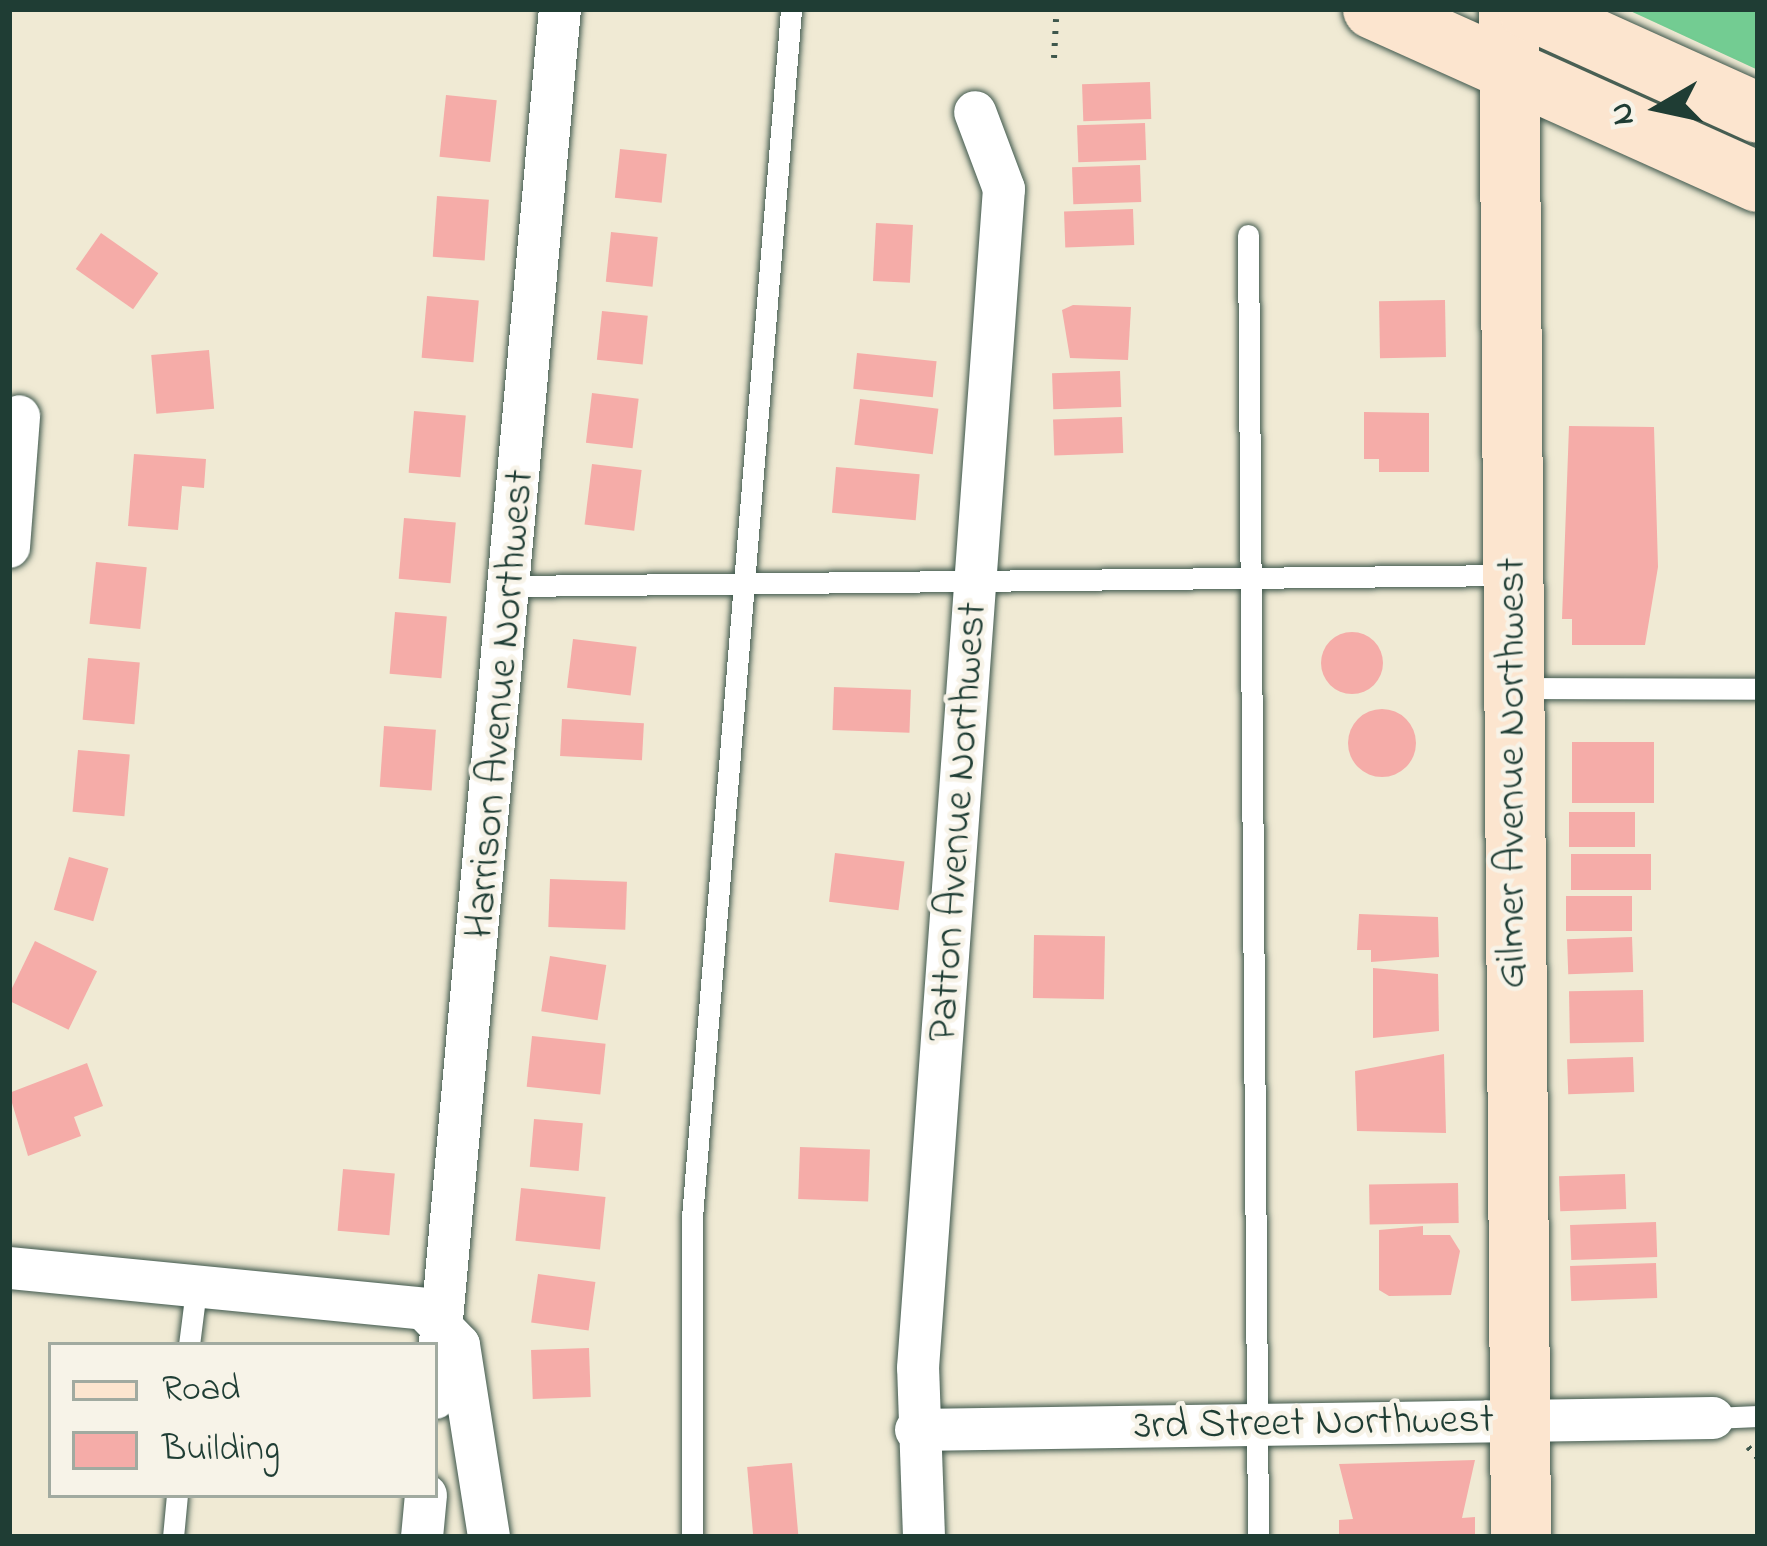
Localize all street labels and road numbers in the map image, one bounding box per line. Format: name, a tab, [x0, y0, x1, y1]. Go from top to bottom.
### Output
street label: Harrison Avenue Northwest	[455, 468, 547, 940]
street label: Gilmer Avenue Northwest	[1488, 557, 1538, 989]
street label: Patton Avenue Northwest	[918, 600, 1000, 1044]
street label: 3rd Street Northwest	[1134, 1396, 1494, 1452]

